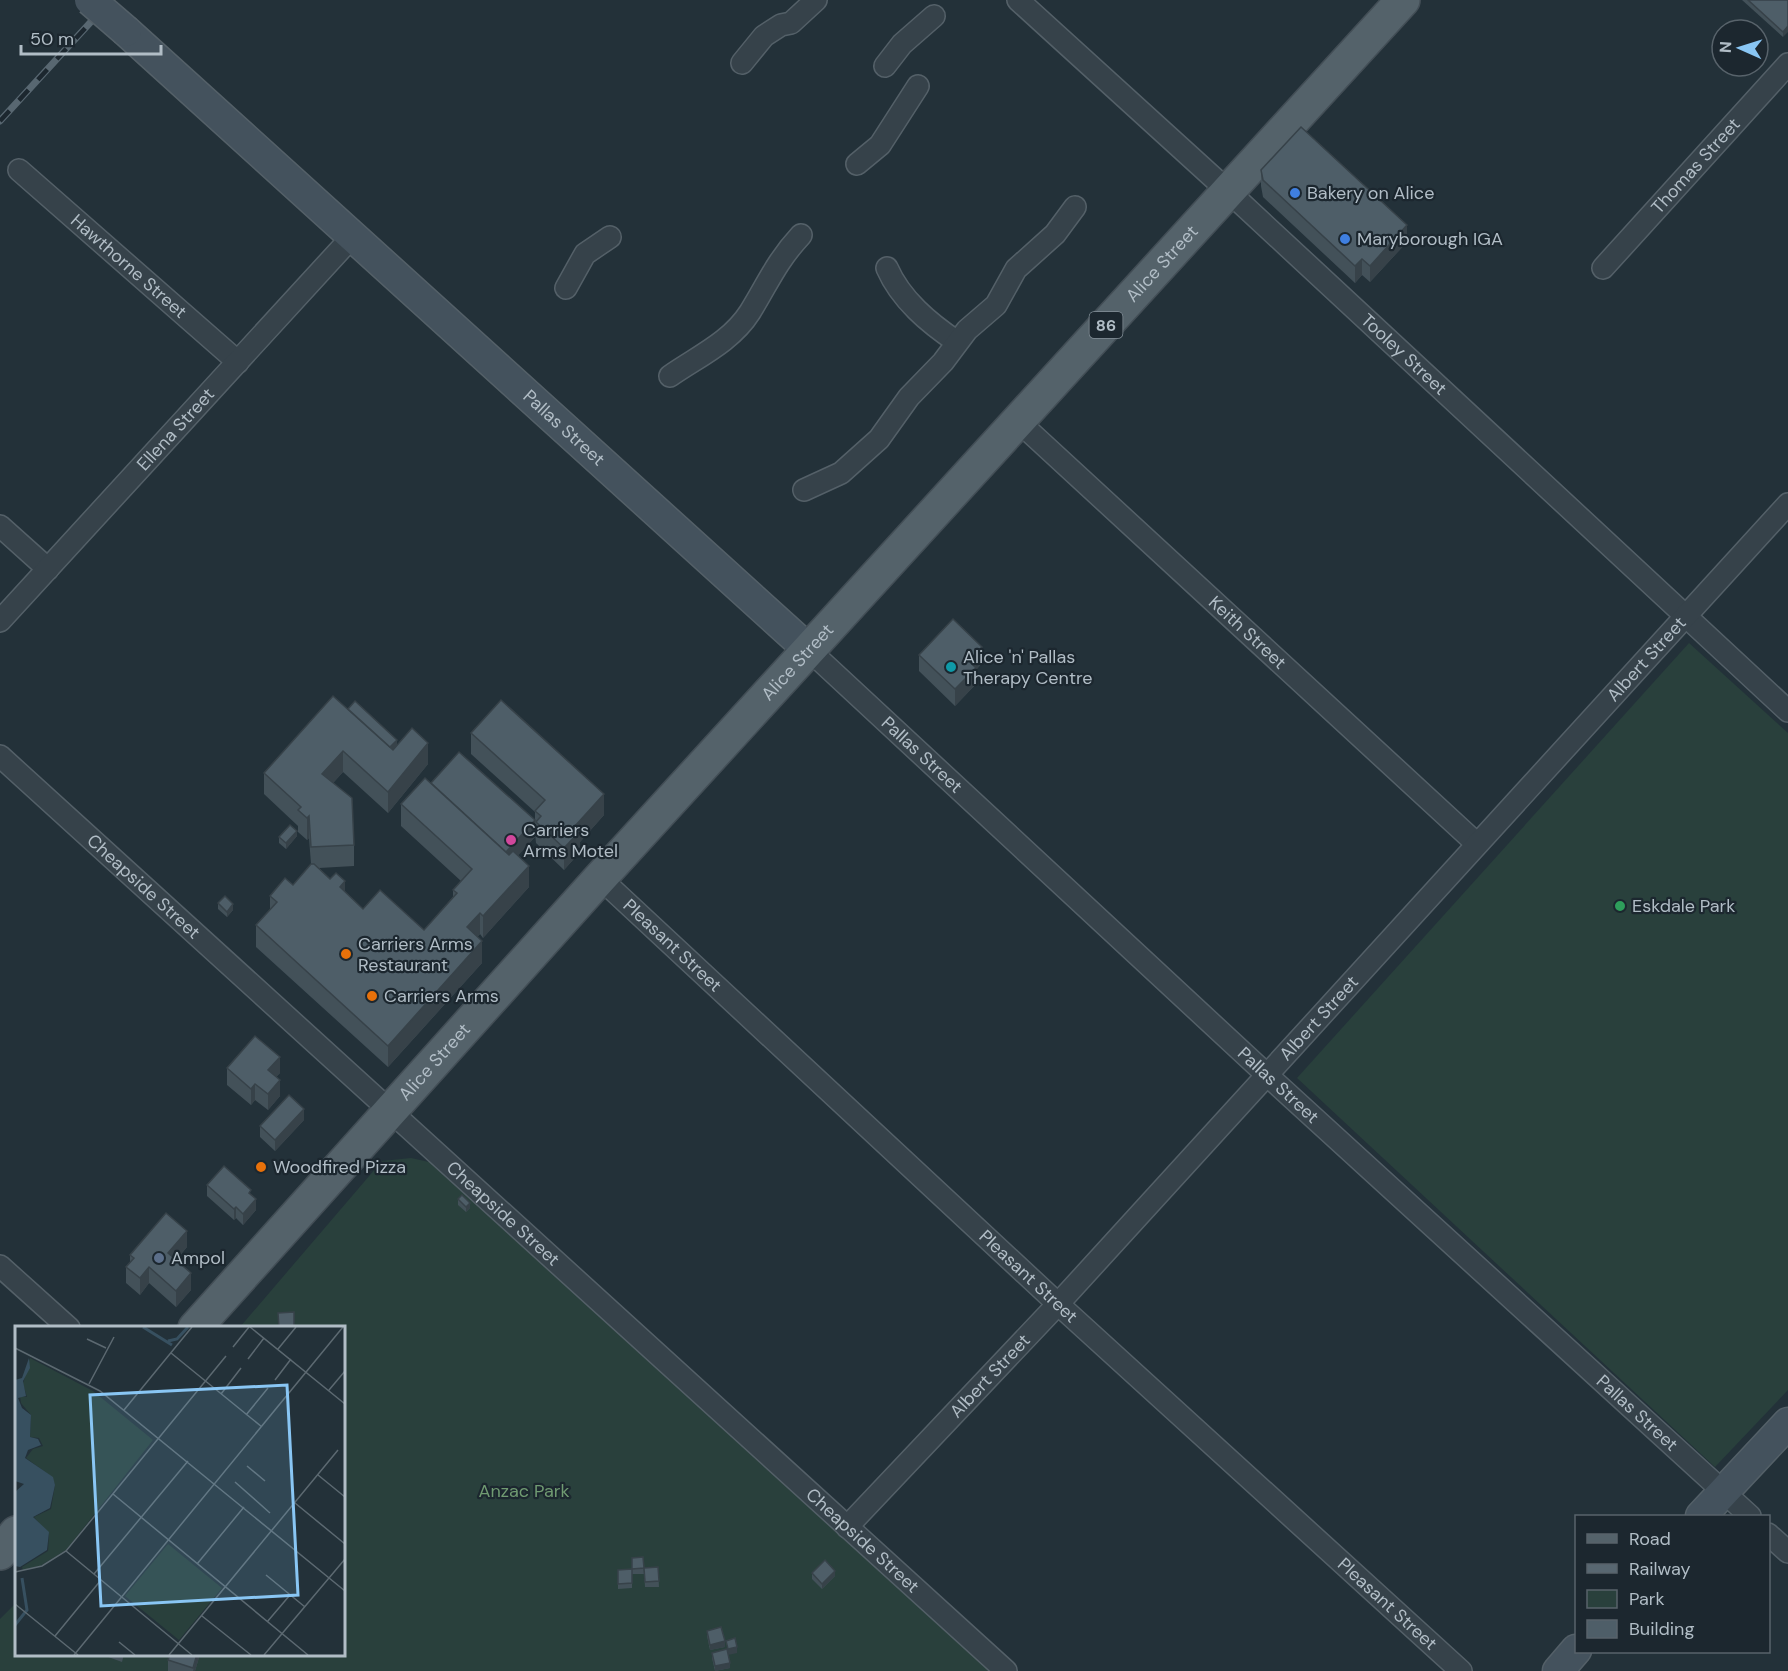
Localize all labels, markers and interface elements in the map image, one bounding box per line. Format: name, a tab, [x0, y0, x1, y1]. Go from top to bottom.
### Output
scale bar	[21, 18, 160, 56]
north arrow	[1710, 18, 1770, 78]
text: 50 m	[30, 27, 74, 51]
text: N	[1715, 41, 1736, 54]
street label: Thomas Street	[1646, 113, 1746, 219]
place label: Bakery on Alice	[1307, 181, 1434, 205]
marker: Bakery on Alice	[1288, 186, 1302, 200]
street label: Hawthorne Street	[66, 209, 192, 324]
street label: Alice Street	[1120, 220, 1203, 307]
place label: Maryborough IGA	[1357, 227, 1503, 251]
marker: Maryborough IGA	[1338, 232, 1352, 246]
street label: Tooley Street	[1356, 308, 1452, 400]
road number: 86	[1090, 312, 1122, 338]
street label: Ellena Street	[132, 383, 220, 476]
street label: Pallas Street	[518, 385, 610, 471]
street label: Keith Street	[1203, 590, 1292, 674]
street label: Albert Street	[1601, 611, 1691, 707]
street label: Alice Street	[756, 618, 839, 706]
place label: Alice 'n' Pallas Therapy Centre	[963, 645, 1093, 690]
marker: Alice 'n' Pallas Therapy Centre	[944, 660, 958, 674]
street label: Pallas Street	[876, 711, 968, 798]
place label: Carriers Arms Motel	[523, 818, 618, 863]
street label: Cheapside Street	[82, 829, 205, 944]
marker: Carriers Arms Motel	[504, 833, 518, 847]
street label: Pleasant Street	[618, 894, 727, 997]
place label: Eskdale Park	[1632, 894, 1735, 918]
marker: Eskdale Park	[1613, 899, 1627, 913]
place label: Carriers Arms Restaurant	[358, 932, 473, 977]
marker: Carriers Arms Restaurant	[339, 947, 353, 961]
street label: Albert Street	[1274, 970, 1364, 1066]
place label: Carriers Arms	[384, 984, 499, 1008]
marker: Carriers Arms	[365, 989, 379, 1003]
street label: Alice Street	[393, 1018, 476, 1106]
street label: Pallas Street	[1232, 1042, 1324, 1129]
place label: Woodfired Pizza	[273, 1155, 406, 1179]
street label: Cheapside Street	[441, 1156, 565, 1271]
marker: Woodfired Pizza	[254, 1160, 268, 1174]
street label: Pleasant Street	[974, 1225, 1083, 1328]
place label: Ampol	[171, 1246, 225, 1270]
marker: Ampol	[152, 1251, 166, 1265]
inset map	[15, 1326, 345, 1656]
street label: Albert Street	[944, 1329, 1035, 1423]
street label: Pallas Street	[1591, 1369, 1683, 1456]
park label: Anzac Park	[479, 1479, 569, 1503]
street label: Cheapside Street	[801, 1483, 924, 1598]
legend	[1575, 1515, 1770, 1653]
text: Road	[1629, 1527, 1671, 1551]
street label: Pleasant Street	[1333, 1552, 1442, 1655]
text: Railway	[1629, 1557, 1691, 1581]
text: Park	[1629, 1587, 1665, 1611]
text: Building	[1629, 1617, 1694, 1641]

